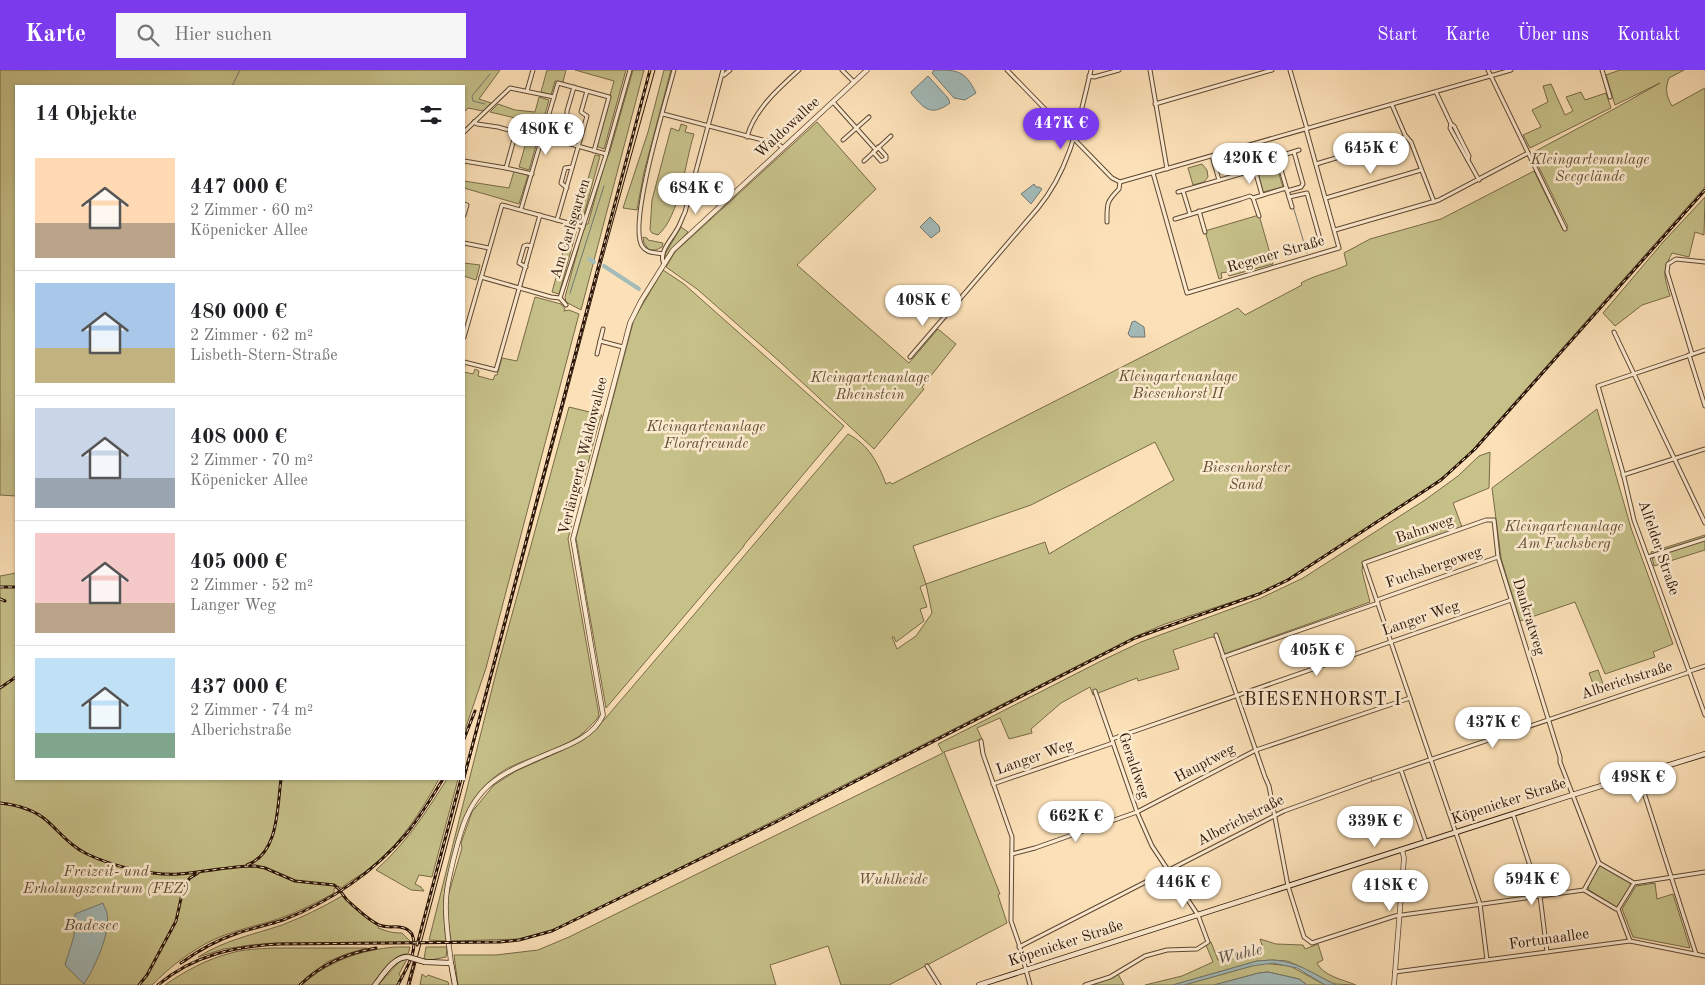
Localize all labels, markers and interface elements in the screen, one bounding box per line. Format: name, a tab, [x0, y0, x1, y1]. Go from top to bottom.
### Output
search box	[116, 13, 466, 58]
icon: search	[134, 21, 162, 49]
text: Karte	[25, 23, 86, 47]
text: Hier suchen	[174, 26, 272, 45]
text: Start	[1377, 26, 1417, 44]
text: Karte	[1445, 26, 1490, 44]
text: Über uns	[1518, 26, 1589, 44]
text: Kontakt	[1617, 26, 1680, 44]
street label: Waldowallee	[753, 95, 823, 161]
icon: filters	[417, 101, 445, 129]
text: 14 Objekte	[35, 104, 137, 125]
pin: 447K €	[1020, 108, 1102, 150]
pin: 480K €	[505, 114, 587, 156]
text: 447K €	[1034, 116, 1088, 132]
text: 480K €	[519, 122, 573, 138]
pin: 645K €	[1330, 132, 1412, 175]
text: 645K €	[1344, 141, 1398, 157]
pin: 420K €	[1209, 142, 1291, 185]
text: 420K €	[1223, 151, 1277, 167]
park label: Kleingartenanlage Seegelände	[1529, 153, 1650, 185]
pin: 684K €	[655, 172, 737, 215]
text: 447 000 €	[190, 177, 287, 198]
street label: Am Carlsgarten	[549, 177, 593, 281]
icon: home	[75, 178, 135, 238]
text: 684K €	[669, 181, 723, 197]
text: 2 Zimmer · 60 m²	[190, 203, 313, 219]
text: Köpenicker Allee	[190, 223, 308, 239]
street label: Regener Straße	[1225, 234, 1327, 276]
pin: 408K €	[882, 284, 964, 327]
text: 408K €	[896, 293, 950, 309]
text: 480 000 €	[190, 302, 287, 323]
icon: home	[75, 303, 135, 363]
text: 2 Zimmer · 62 m²	[190, 328, 313, 344]
text: Lisbeth-Stern-Straße	[190, 348, 338, 364]
park label: Kleingartenanlage Biesenhorst II	[1117, 370, 1238, 402]
park label: Kleingartenanlage Rheinstein	[809, 371, 930, 403]
street label: Verlängerte Waldowallee	[557, 375, 611, 536]
park label: Kleingartenanlage Florafreunde	[645, 420, 766, 452]
text: 408 000 €	[190, 427, 287, 448]
icon: home	[75, 428, 135, 488]
text: 2 Zimmer · 70 m²	[190, 453, 313, 469]
park label: Biesenhorster Sand	[1201, 461, 1290, 493]
text: Köpenicker Allee	[190, 473, 308, 489]
street label: Alfelder Straße	[1635, 499, 1681, 598]
street label: Bahnweg	[1394, 513, 1456, 547]
park label: Kleingartenanlage Am Fuchsberg	[1503, 520, 1624, 552]
street label: Fuchsbergeweg	[1384, 544, 1484, 592]
text: 405 000 €	[190, 552, 287, 573]
icon: home	[75, 553, 135, 613]
street label: Dankratweg	[1509, 577, 1547, 657]
text: 2 Zimmer · 52 m²	[190, 578, 313, 594]
text: Langer Weg	[190, 598, 276, 614]
street label: Langer Weg	[1381, 599, 1461, 639]
pin: 405K €	[1276, 634, 1358, 677]
text: 405K €	[1290, 643, 1344, 659]
street label: Alberichstraße	[1579, 659, 1675, 703]
text: 437 000 €	[190, 677, 287, 698]
icon: home	[75, 678, 135, 738]
district label: BIESENHORST I	[1244, 691, 1402, 709]
text: 2 Zimmer · 74 m²	[190, 703, 313, 719]
pin: 437K €	[1452, 706, 1534, 749]
text: 437K €	[1466, 715, 1520, 731]
text: Alberichstraße	[190, 723, 291, 739]
street label: Geraldweg	[1115, 731, 1151, 801]
street label: Langer Weg	[995, 738, 1075, 778]
street label: Hauptweg	[1172, 742, 1238, 786]
pin: 498K €	[1597, 762, 1679, 804]
text: 498K €	[1611, 770, 1665, 786]
street label: Köpenicker Straße	[1450, 776, 1569, 828]
street label: Alberichstraße	[1195, 793, 1287, 849]
pin: 662K €	[1035, 800, 1117, 843]
pin: 339K €	[1334, 806, 1416, 848]
text: 662K €	[1049, 809, 1103, 825]
text: 339K €	[1348, 814, 1402, 830]
pin: 594K €	[1491, 864, 1573, 906]
park label: Freizeit- und Erholungszentrum (FEZ)	[22, 865, 189, 897]
pin: 446K €	[1142, 866, 1224, 909]
pin: 418K €	[1349, 870, 1431, 912]
text: 594K €	[1505, 872, 1559, 888]
park label: Wuhlheide	[858, 873, 928, 888]
text: 446K €	[1156, 875, 1210, 891]
text: 418K €	[1363, 878, 1417, 894]
water label: Badesee	[63, 918, 119, 934]
street label: Köpenicker Straße	[1007, 918, 1126, 970]
street label: Fortunaallee	[1508, 927, 1590, 953]
water label: Wuhle	[1216, 942, 1265, 968]

